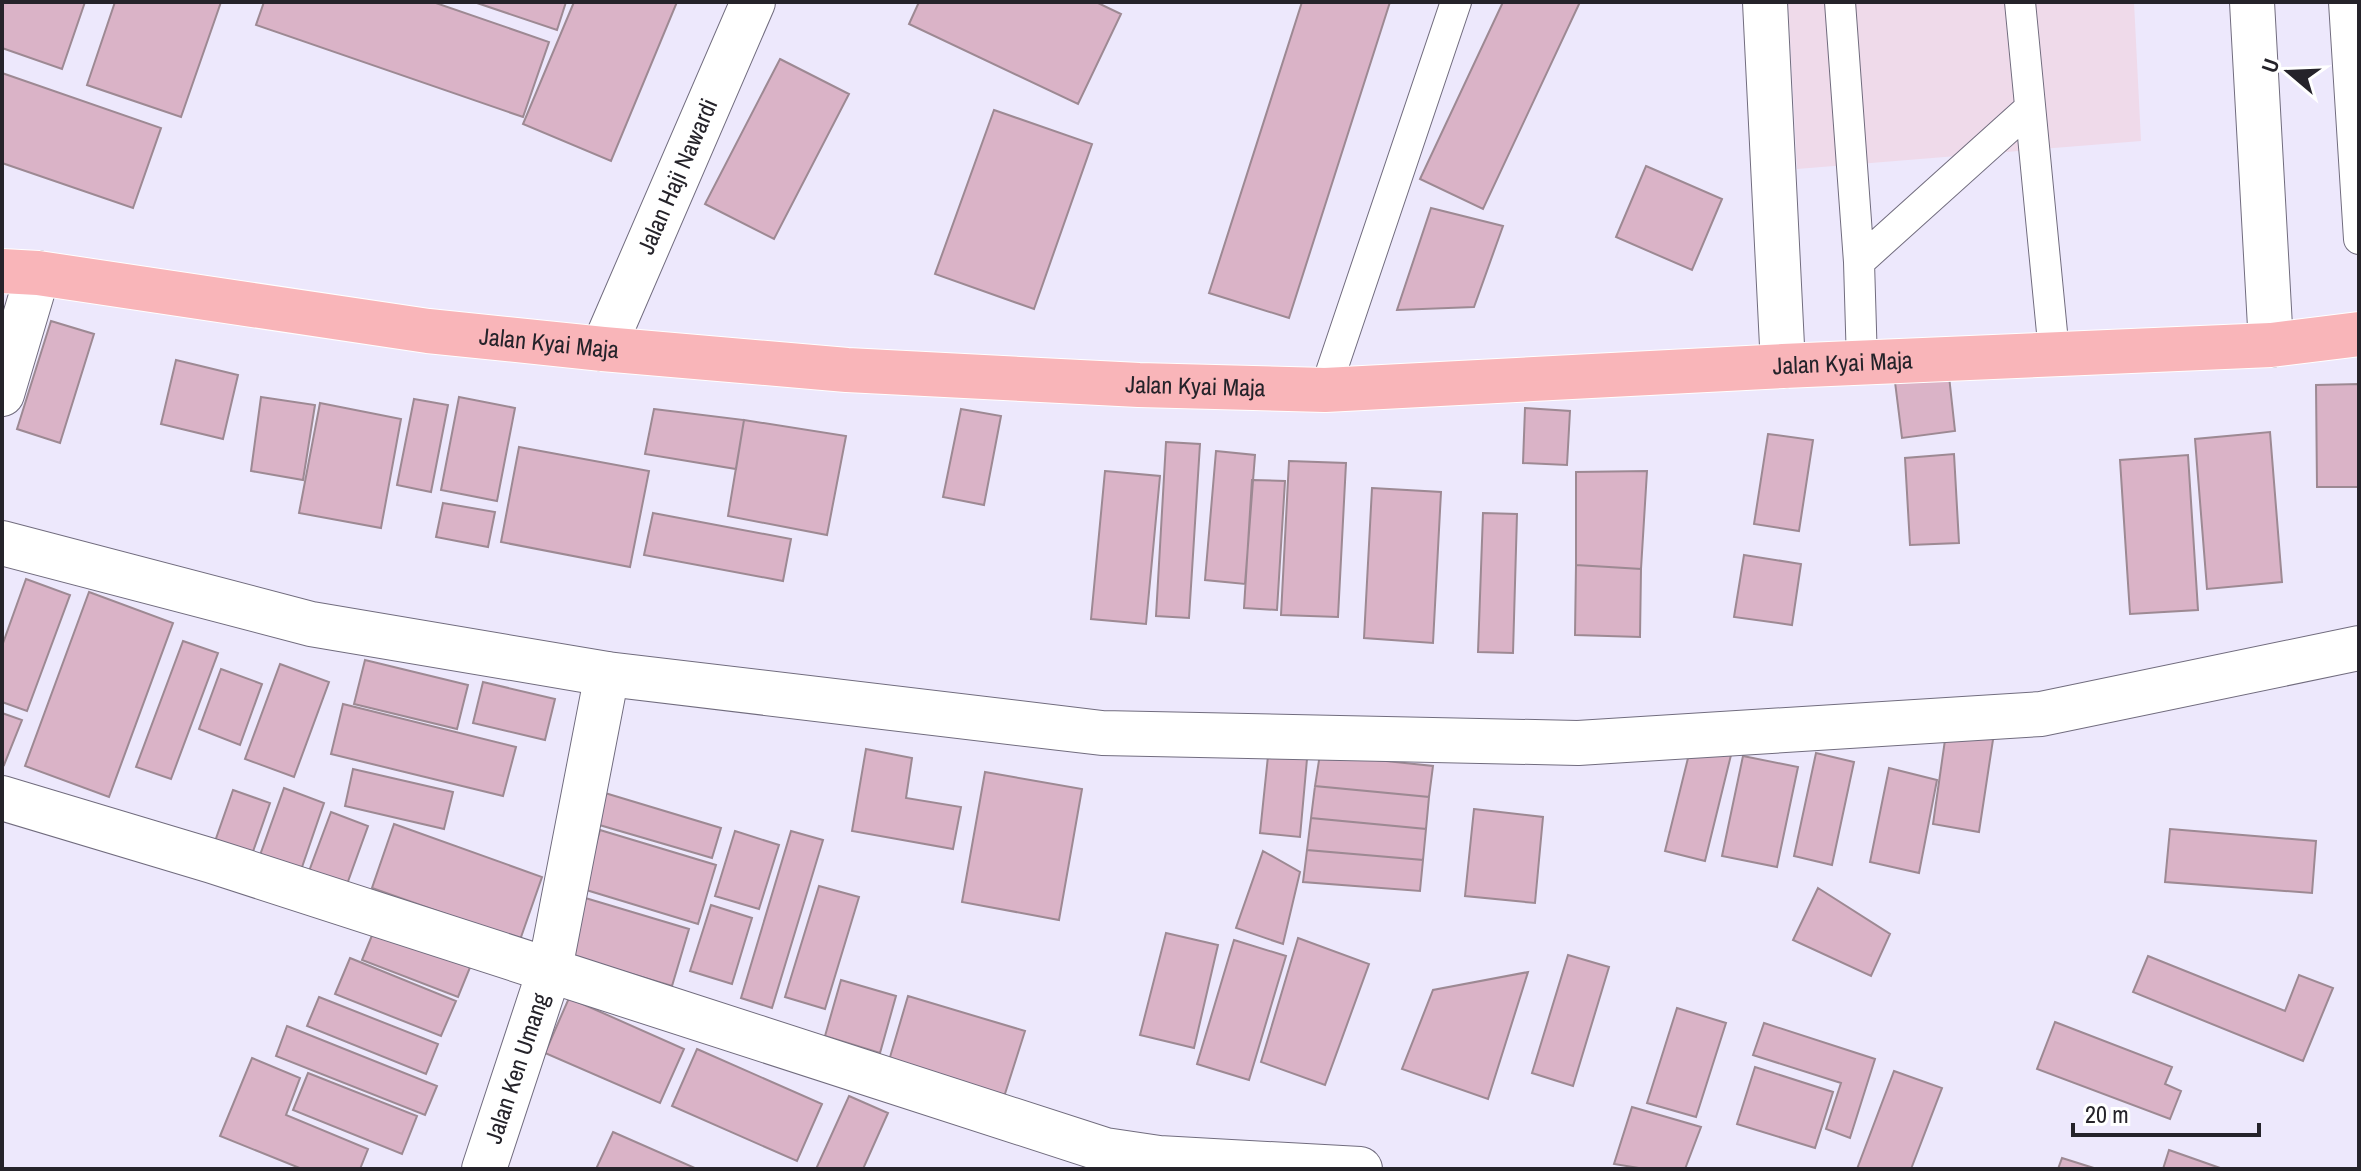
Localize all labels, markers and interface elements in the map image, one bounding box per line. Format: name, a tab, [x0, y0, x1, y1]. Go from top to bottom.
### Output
north arrow	[2249, 32, 2329, 112]
text: U	[2254, 54, 2286, 77]
street label: Jalan Haji Nawardi	[629, 93, 724, 259]
street label: Jalan Kyai Maja	[478, 319, 620, 365]
street label: Jalan Kyai Maja	[1772, 343, 1913, 382]
street label: Jalan Kyai Maja	[1125, 367, 1266, 403]
street label: Jalan Ken Umang	[477, 989, 556, 1147]
scale bar	[2073, 1087, 2259, 1137]
text: 20 m	[2085, 1098, 2129, 1130]

